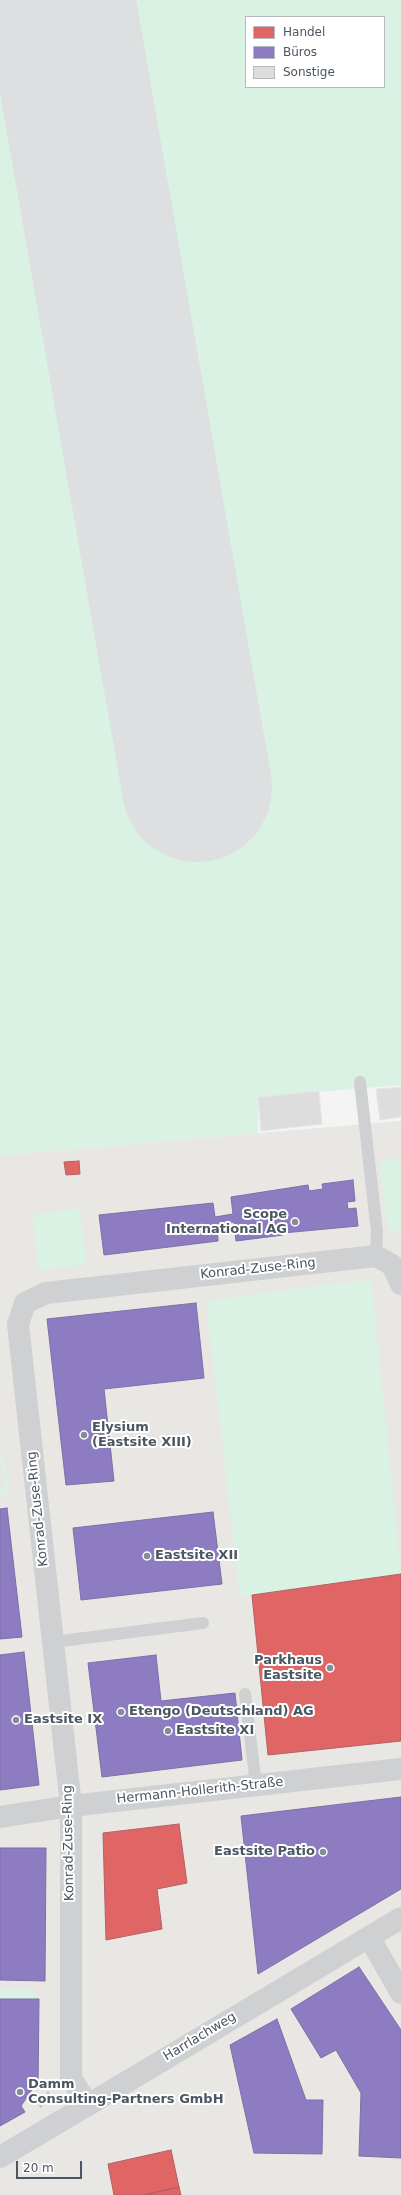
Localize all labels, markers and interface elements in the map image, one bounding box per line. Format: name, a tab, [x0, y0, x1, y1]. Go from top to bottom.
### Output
legend	[245, 16, 385, 88]
text: Handel	[283, 25, 325, 39]
text: Büros	[283, 45, 317, 59]
text: Sonstige	[283, 65, 335, 79]
place label: Scope International AG	[166, 1207, 287, 1238]
marker: Scope International AG	[290, 1217, 300, 1227]
street label: Konrad-Zuse-Ring	[199, 1255, 317, 1283]
place label: Elysium (Eastsite XIII)	[92, 1420, 192, 1451]
marker: Elysium (Eastsite XIII)	[79, 1430, 89, 1440]
street label: Konrad-Zuse-Ring	[24, 1450, 52, 1568]
place label: Eastsite XII	[155, 1548, 238, 1564]
marker: Eastsite XII	[142, 1551, 152, 1561]
place label: Parkhaus Eastsite	[254, 1653, 322, 1684]
marker: Parkhaus Eastsite	[325, 1663, 335, 1673]
place label: Etengo (Deutschland) AG	[129, 1704, 314, 1720]
marker: Etengo (Deutschland) AG	[116, 1707, 126, 1717]
place label: Eastsite IX	[24, 1712, 102, 1728]
marker: Eastsite IX	[11, 1715, 21, 1725]
place label: Eastsite XI	[176, 1723, 254, 1739]
marker: Eastsite XI	[163, 1726, 173, 1736]
street label: Hermann-Hollerith-Straße	[116, 1774, 284, 1808]
street label: Konrad-Zuse-Ring	[60, 1785, 78, 1901]
place label: Eastsite Patio	[214, 1844, 315, 1860]
marker: Eastsite Patio	[318, 1847, 328, 1857]
street label: Harrlachweg	[161, 2009, 239, 2065]
place label: Damm Consulting-Partners GmbH	[28, 2077, 224, 2108]
marker: Damm Consulting-Partners GmbH	[15, 2087, 25, 2097]
scale bar	[18, 2153, 84, 2179]
text: 20 m	[23, 2161, 54, 2175]

